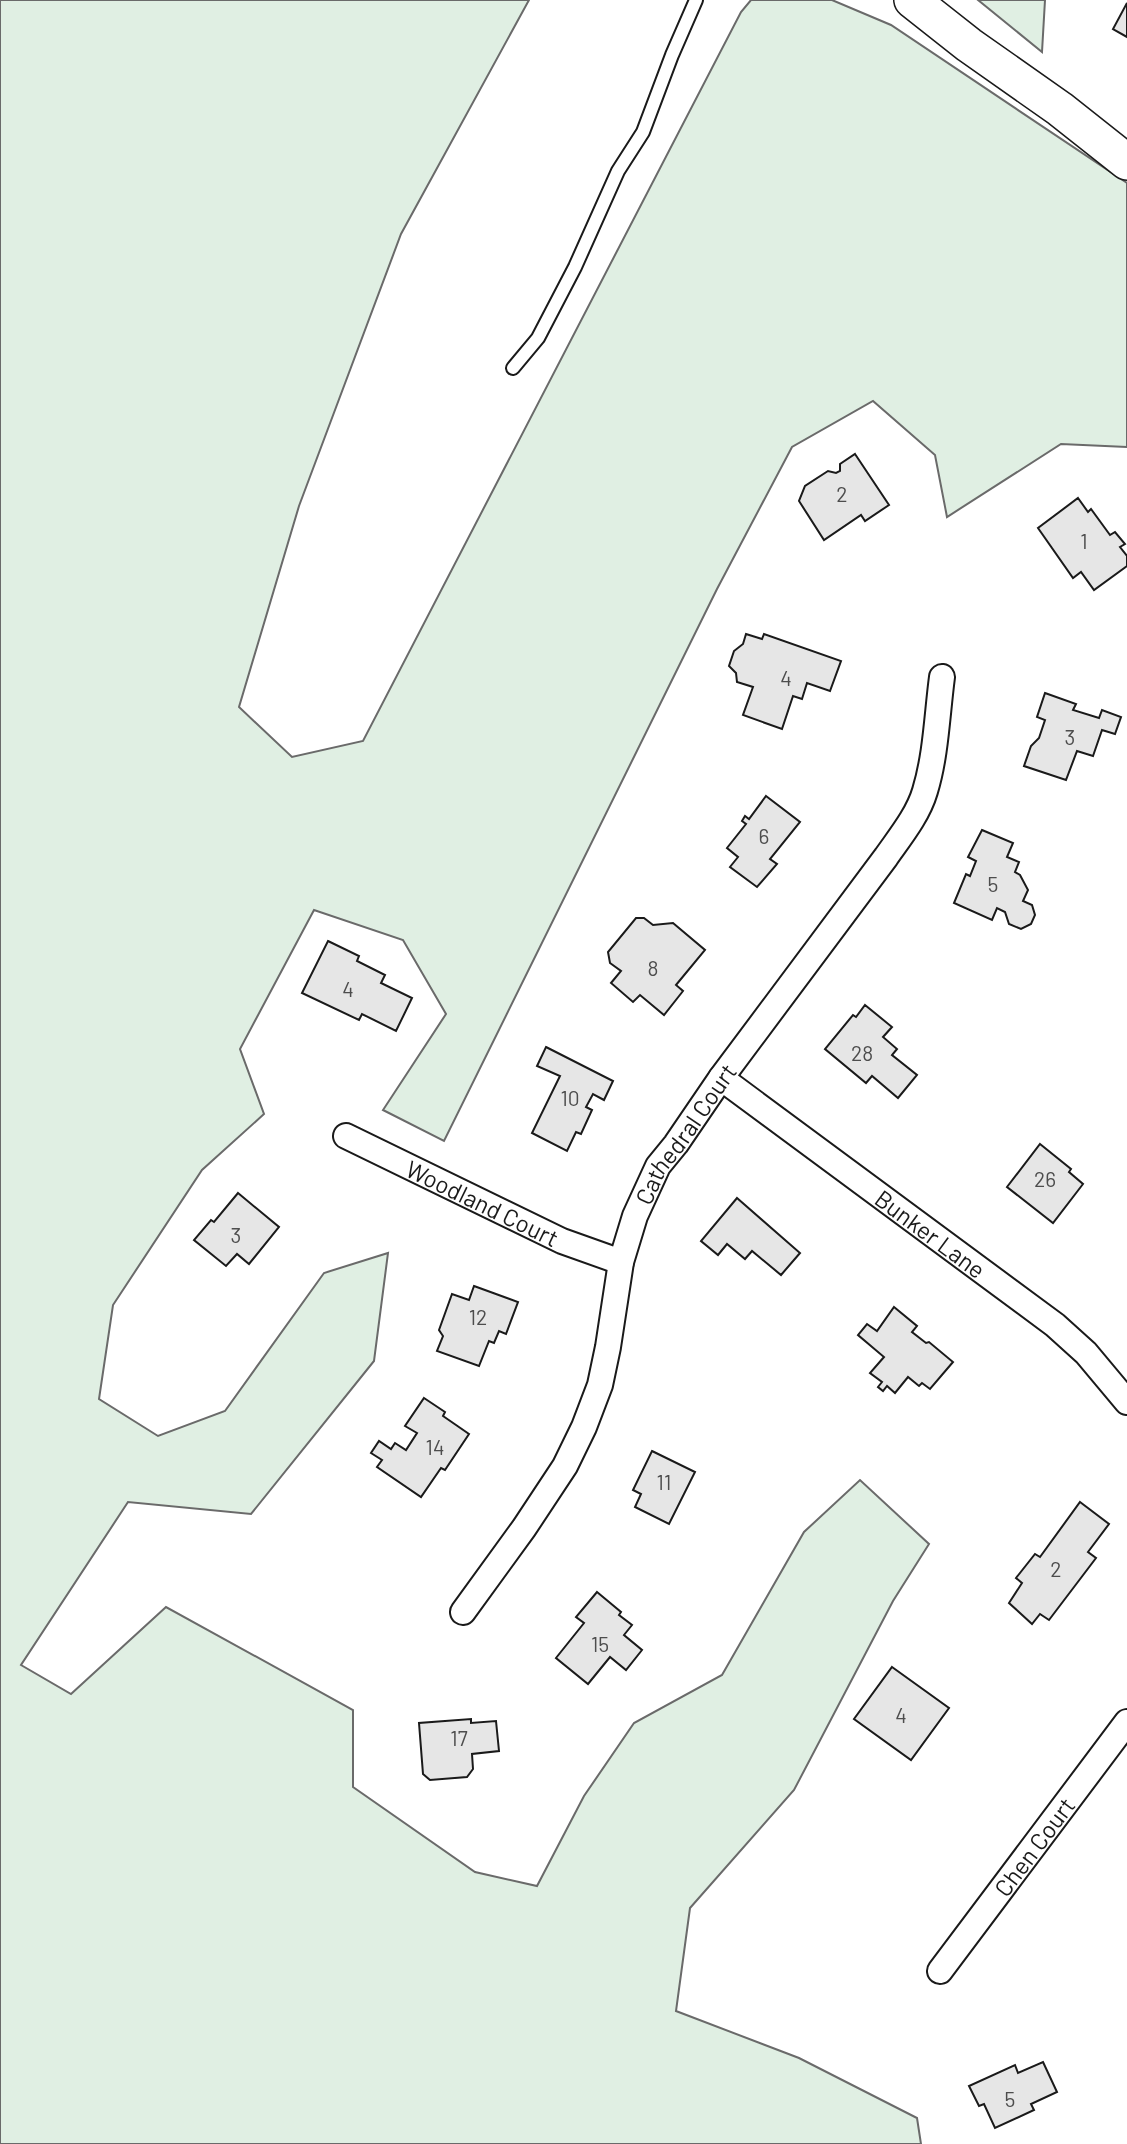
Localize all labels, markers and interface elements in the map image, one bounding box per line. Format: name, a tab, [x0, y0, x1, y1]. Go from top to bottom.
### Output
house number: 2	[836, 481, 848, 506]
house number: 1	[1080, 528, 1088, 553]
house number: 4	[780, 665, 792, 690]
house number: 3	[1065, 724, 1075, 749]
house number: 6	[759, 823, 769, 848]
house number: 5	[988, 871, 998, 896]
house number: 8	[648, 955, 658, 980]
house number: 4	[342, 976, 354, 1001]
house number: 28	[851, 1040, 873, 1065]
street label: Cathedral Court	[628, 1057, 742, 1209]
house number: 10	[560, 1085, 580, 1110]
street label: Woodland Court	[402, 1153, 564, 1252]
house number: 26	[1034, 1166, 1056, 1191]
street label: Bunker Lane	[870, 1183, 992, 1283]
house number: 3	[231, 1222, 241, 1247]
house number: 12	[469, 1304, 487, 1329]
house number: 14	[426, 1434, 444, 1459]
house number: 11	[657, 1469, 671, 1494]
house number: 2	[1050, 1556, 1062, 1581]
house number: 15	[591, 1631, 609, 1656]
house number: 4	[895, 1702, 907, 1727]
house number: 17	[450, 1725, 468, 1750]
street label: Chen Court	[987, 1791, 1080, 1901]
house number: 5	[1005, 2086, 1015, 2111]

